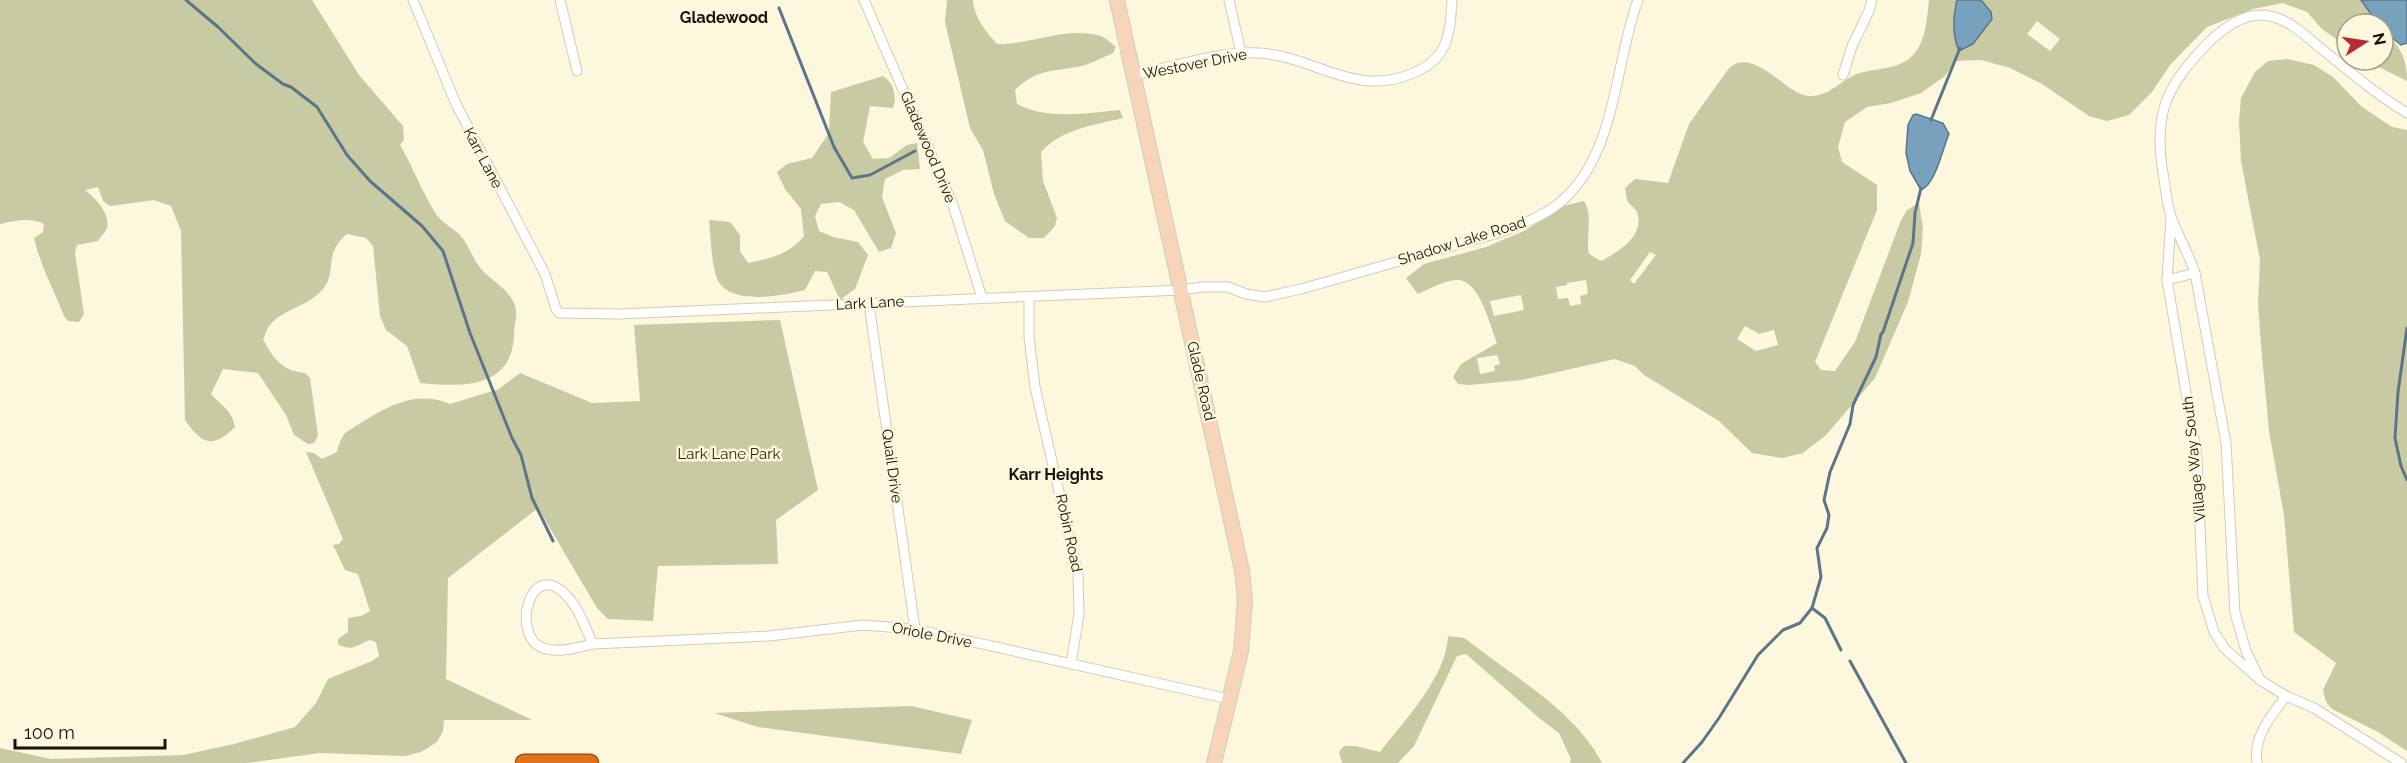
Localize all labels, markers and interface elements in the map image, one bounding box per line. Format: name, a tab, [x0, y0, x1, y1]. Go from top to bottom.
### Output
district label: Gladewood	[680, 8, 768, 27]
north arrow	[2335, 12, 2395, 72]
text: N	[2369, 31, 2390, 47]
street label: Westover Drive	[1142, 45, 1249, 83]
street label: Gladewood Drive	[896, 88, 960, 206]
street label: Karr Lane	[459, 125, 507, 192]
street label: Shadow Lake Road	[1396, 213, 1528, 269]
street label: Lark Lane	[835, 292, 905, 314]
street label: Glade Road	[1183, 340, 1219, 422]
street label: Village Way South	[2178, 395, 2210, 523]
street label: Quail Drive	[878, 428, 906, 504]
park label: Lark Lane Park	[678, 445, 780, 463]
district label: Karr Heights	[1009, 465, 1104, 484]
street label: Robin Road	[1052, 492, 1086, 574]
street label: Oriole Drive	[890, 618, 974, 652]
scale bar	[15, 712, 165, 750]
text: 100 m	[24, 722, 75, 743]

